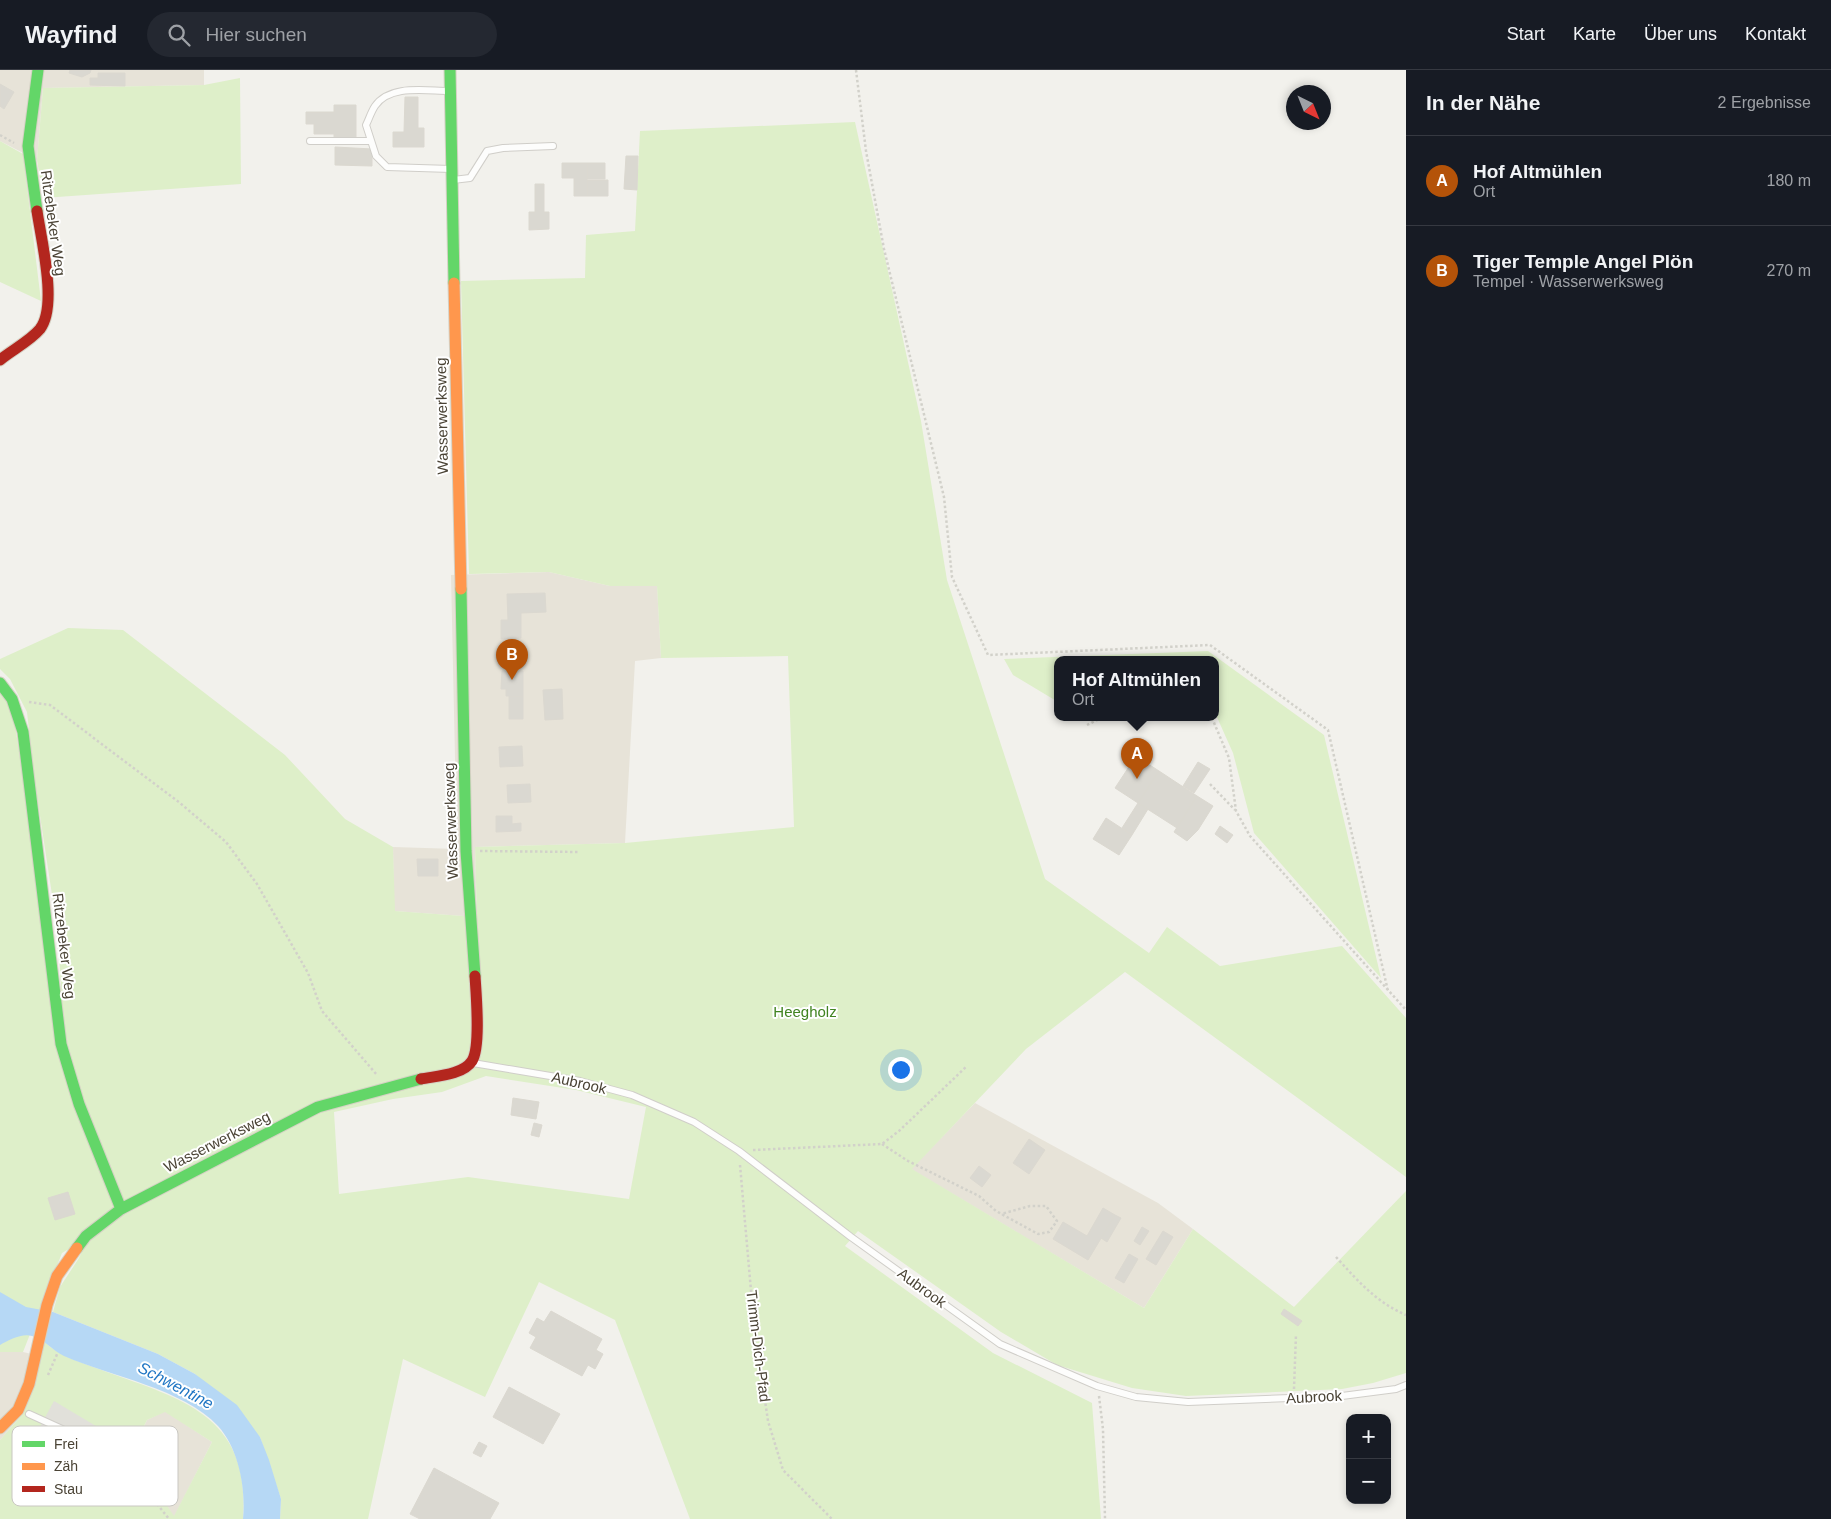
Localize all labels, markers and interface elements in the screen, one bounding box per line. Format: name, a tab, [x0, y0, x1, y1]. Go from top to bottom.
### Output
search box	[147, 12, 497, 57]
text: Wayfind	[25, 21, 117, 48]
icon: search	[165, 21, 193, 49]
text: Hier suchen	[205, 24, 307, 45]
text: Start	[1507, 24, 1545, 44]
text: Karte	[1573, 24, 1616, 44]
text: Über uns	[1644, 24, 1717, 44]
text: Kontakt	[1745, 24, 1806, 44]
north arrow	[1286, 85, 1331, 130]
text: In der Nähe	[1426, 91, 1540, 114]
text: 2 Ergebnisse	[1718, 94, 1811, 111]
text: Hof Altmühlen	[1473, 161, 1602, 182]
street label: Ritzebeker Weg	[38, 169, 69, 277]
text: A	[1436, 172, 1448, 189]
text: 180 m	[1767, 172, 1811, 189]
text: Ort	[1473, 183, 1495, 200]
text: Tiger Temple Angel Plön	[1473, 251, 1693, 272]
text: B	[1436, 262, 1448, 279]
text: 270 m	[1767, 262, 1811, 279]
text: Tempel · Wasserwerksweg	[1473, 273, 1664, 290]
street label: Wasserwerksweg	[432, 357, 451, 475]
pin: B	[496, 639, 528, 680]
popup	[1054, 656, 1219, 721]
text: Hof Altmühlen	[1072, 669, 1201, 690]
text: Ort	[1072, 691, 1094, 708]
pin: A	[1121, 738, 1153, 779]
street label: Wasserwerksweg	[440, 762, 461, 880]
street label: Ritzebeker Weg	[50, 892, 79, 1000]
park label: Heegholz	[773, 1003, 837, 1020]
your location	[888, 1057, 914, 1083]
street label: Aubrook	[550, 1068, 609, 1097]
street label: Wasserwerksweg	[161, 1107, 273, 1176]
street label: Aubrook	[895, 1264, 950, 1311]
street label: Trimm-Dich-Pfad	[743, 1289, 774, 1403]
water label: Schwentine	[135, 1359, 216, 1412]
street label: Aubrook	[1286, 1387, 1343, 1406]
map controls	[1346, 1414, 1391, 1504]
button: +	[1346, 1414, 1391, 1459]
legend	[12, 1426, 178, 1506]
text: Frei	[54, 1436, 78, 1452]
text: Zäh	[54, 1458, 78, 1474]
button: −	[1346, 1459, 1391, 1504]
text: Stau	[54, 1481, 83, 1497]

